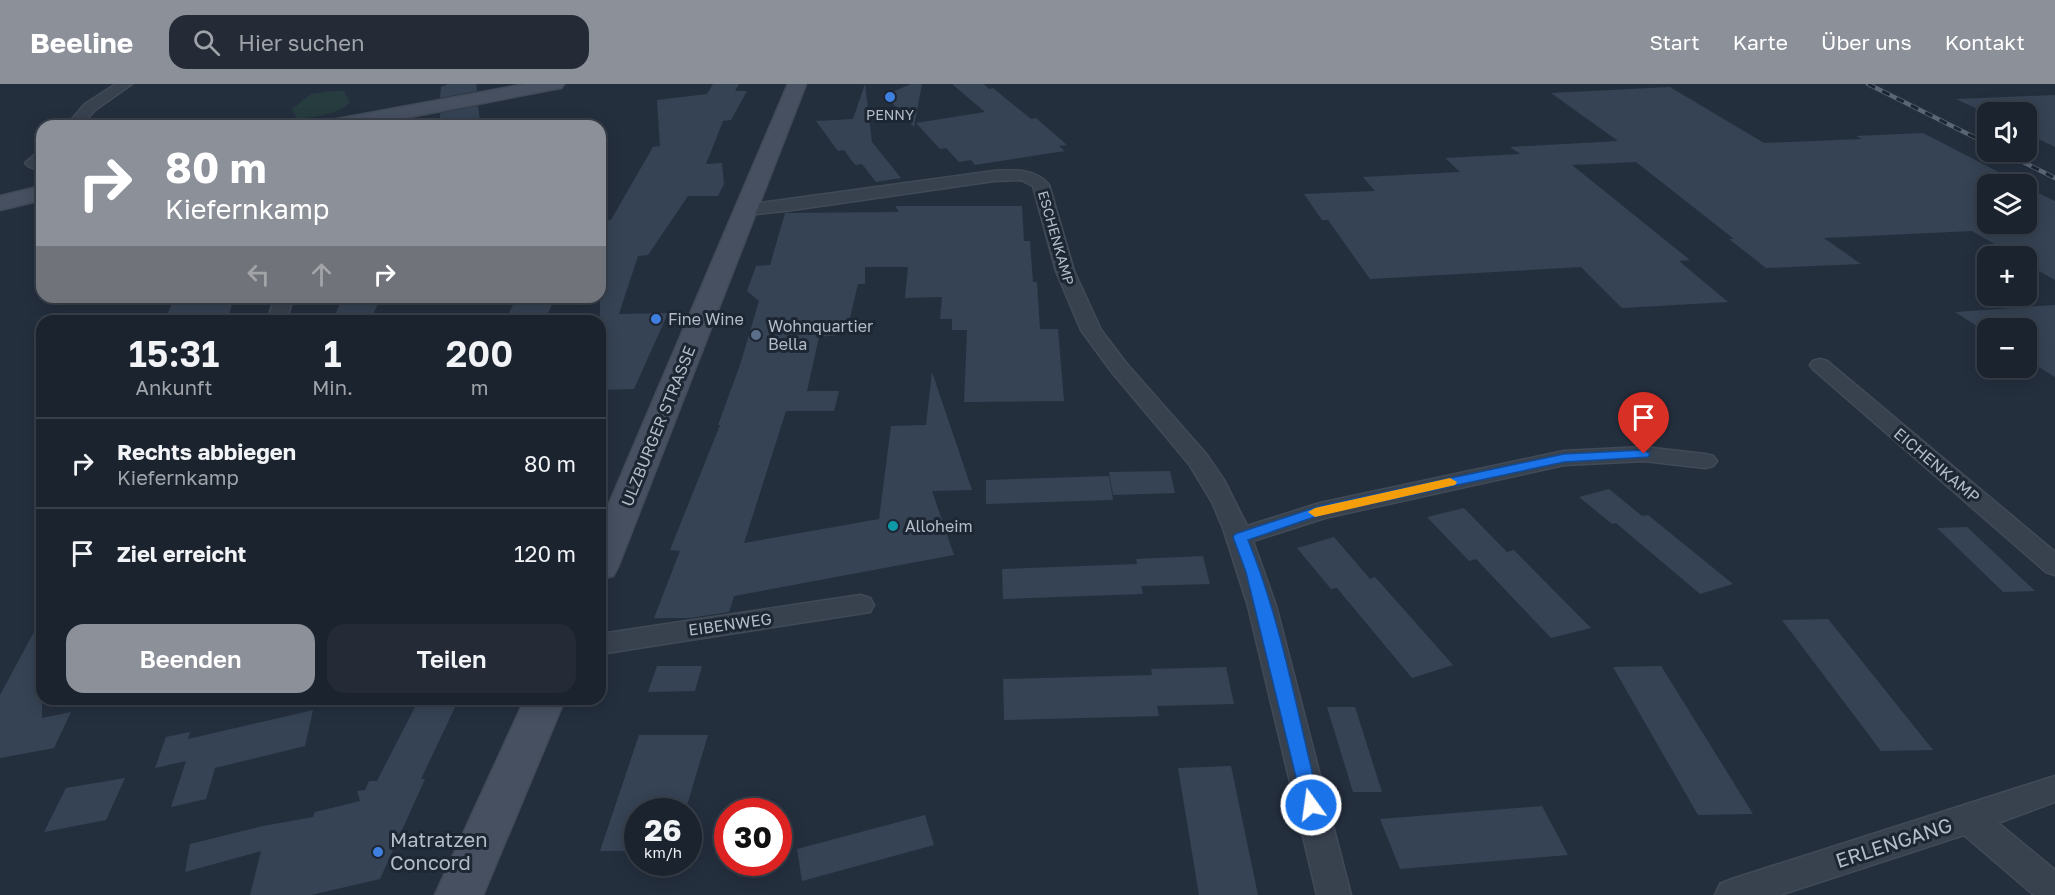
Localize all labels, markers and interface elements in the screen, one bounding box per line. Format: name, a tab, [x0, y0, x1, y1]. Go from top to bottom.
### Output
search box	[169, 15, 589, 69]
text: Beeline	[30, 26, 133, 59]
icon: search	[190, 26, 223, 59]
text: Hier suchen	[238, 29, 365, 56]
text: Start	[1649, 29, 1700, 55]
text: Karte	[1733, 29, 1788, 55]
text: Über uns	[1821, 29, 1912, 55]
text: Kontakt	[1945, 29, 2025, 55]
marker: PENNY	[883, 90, 897, 104]
map controls	[1977, 102, 2037, 378]
button: sound	[1977, 102, 2037, 162]
place label: PENNY	[866, 106, 914, 123]
text: 80 m	[165, 142, 266, 192]
icon: right	[66, 144, 144, 222]
button: layers	[1977, 174, 2037, 234]
street label: ESCHENKAMP	[1035, 189, 1078, 287]
text: Kiefernkamp	[165, 193, 329, 225]
button: +	[1977, 246, 2037, 306]
icon: left	[242, 258, 275, 291]
icon: ahead	[305, 258, 338, 291]
icon: right	[368, 258, 401, 291]
place label: Fine Wine	[668, 309, 744, 329]
marker: Fine Wine	[649, 312, 663, 326]
place label: Wohnquartier Bella	[768, 316, 873, 354]
button: −	[1977, 318, 2037, 378]
marker: Wohnquartier Bella	[749, 328, 763, 342]
text: 15:31	[129, 332, 219, 375]
text: 1	[324, 332, 342, 375]
text: 200	[446, 332, 513, 375]
street label: ULZBURGER STRASSE	[617, 343, 699, 509]
text: Ankunft	[136, 375, 213, 399]
text: Min.	[312, 375, 353, 399]
text: m	[471, 375, 488, 399]
pin	[1618, 392, 1669, 454]
icon: arrive	[1627, 401, 1660, 434]
street label: EICHENKAMP	[1890, 423, 1984, 507]
text: Rechts abbiegen	[117, 438, 296, 465]
icon: right	[66, 447, 99, 480]
text: 80 m	[524, 450, 576, 477]
text: Kiefernkamp	[117, 465, 239, 489]
place label: Alloheim	[905, 516, 973, 536]
marker: Alloheim	[886, 519, 900, 533]
icon: arrive	[66, 537, 99, 570]
text: Ziel erreicht	[117, 540, 246, 567]
text: 120 m	[514, 540, 576, 567]
street label: EIBENWEG	[687, 608, 773, 640]
button: Beenden	[66, 624, 315, 693]
button: Teilen	[327, 624, 576, 693]
position arrow	[1279, 773, 1343, 837]
speed limit sign: 30	[714, 798, 792, 876]
text: 26	[644, 812, 682, 848]
street label: ERLENGANG	[1832, 812, 1955, 872]
place label: Matratzen Concord	[390, 827, 488, 874]
text: km/h	[644, 843, 682, 861]
marker: Matratzen Concord	[371, 845, 385, 859]

